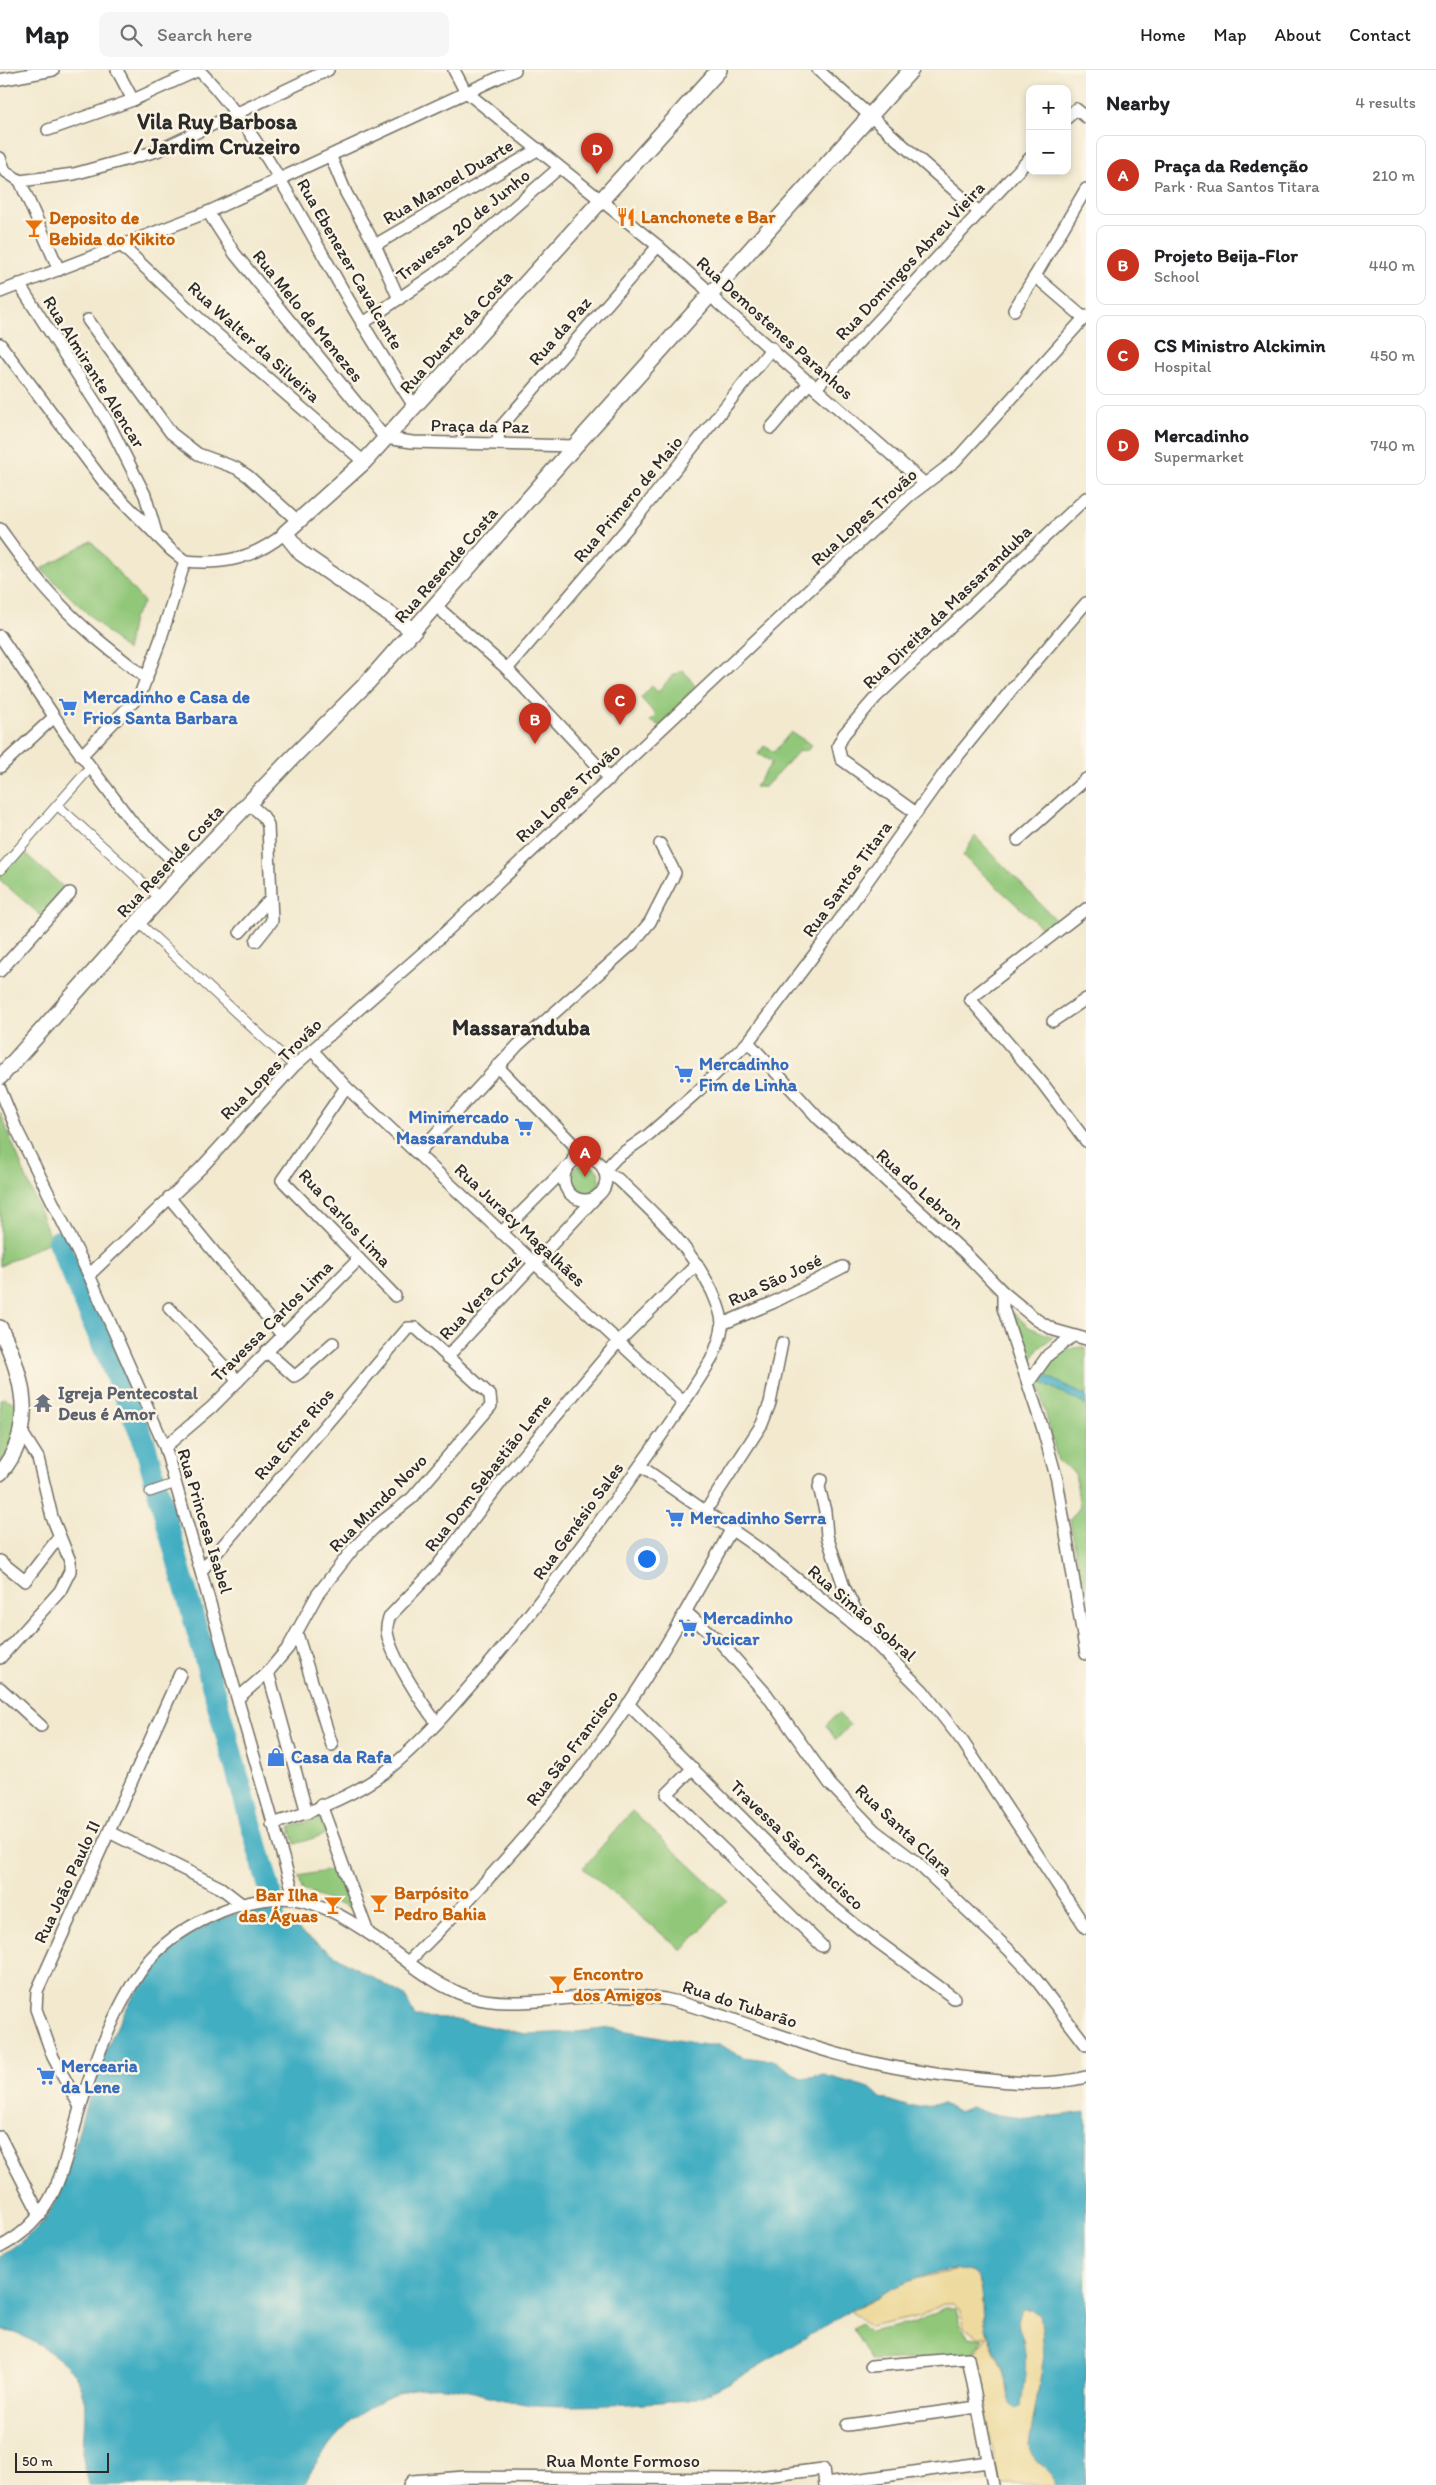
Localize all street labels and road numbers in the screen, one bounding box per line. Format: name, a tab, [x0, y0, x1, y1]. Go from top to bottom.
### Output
street label: Rua Manoel Duarte	[379, 134, 517, 230]
street label: Travessa 20 de Junho	[391, 164, 535, 286]
street label: Rua Ebenezer Cavalcante	[292, 174, 408, 354]
street label: Rua Domingos Abreu Vieira	[831, 177, 989, 345]
street label: Rua Melo de Menezes	[248, 245, 368, 387]
street label: Rua Demostenes Paranhos	[692, 252, 858, 404]
street label: Rua Duarte da Costa	[395, 266, 517, 398]
street label: Rua Walter da Silveira	[183, 277, 325, 408]
street label: Rua Almirante Alencar	[38, 292, 150, 453]
street label: Rua da Paz	[524, 292, 596, 370]
street label: Praça da Paz	[431, 414, 530, 438]
street label: Rua Primero de Maio	[568, 431, 688, 567]
street label: Rua Lopes Trovão	[806, 464, 922, 570]
street label: Rua Resende Costa	[389, 502, 503, 628]
street label: Rua Direita da Massaranduba	[858, 520, 1037, 694]
street label: Rua Lopes Trovão	[511, 739, 625, 847]
street label: Rua Resende Costa	[112, 799, 229, 922]
street label: Rua Santos Titara	[797, 816, 897, 941]
street label: Rua Lopes Trovão	[215, 1013, 327, 1125]
street label: Rua do Lebron	[872, 1144, 968, 1234]
street label: Rua Juracy Magalhães	[450, 1158, 590, 1292]
street label: Rua Carlos Lima	[294, 1164, 397, 1272]
street label: Rua Vera Cruz	[434, 1249, 526, 1345]
street label: Rua São José	[725, 1249, 825, 1311]
street label: Travessa Carlos Lima	[206, 1255, 338, 1387]
street label: Rua Entre Rios	[249, 1384, 339, 1484]
street label: Rua Dom Sebastião Leme	[420, 1390, 556, 1556]
street label: Rua Princesa Isabel	[172, 1446, 238, 1596]
street label: Rua Mundo Novo	[324, 1449, 432, 1557]
street label: Rua Genésio Sales	[528, 1458, 628, 1584]
street label: Rua Simão Sobral	[803, 1560, 921, 1666]
street label: Rua São Francisco	[521, 1685, 623, 1811]
street label: Travessa Sāo Francisco	[725, 1775, 869, 1915]
street label: Rua Santa Clara	[851, 1779, 958, 1881]
street label: Rua João Paulo II	[29, 1817, 105, 1947]
street label: Rua do Tubarão	[680, 1975, 800, 2033]
street label: Rua Monte Formoso	[546, 2450, 700, 2472]

